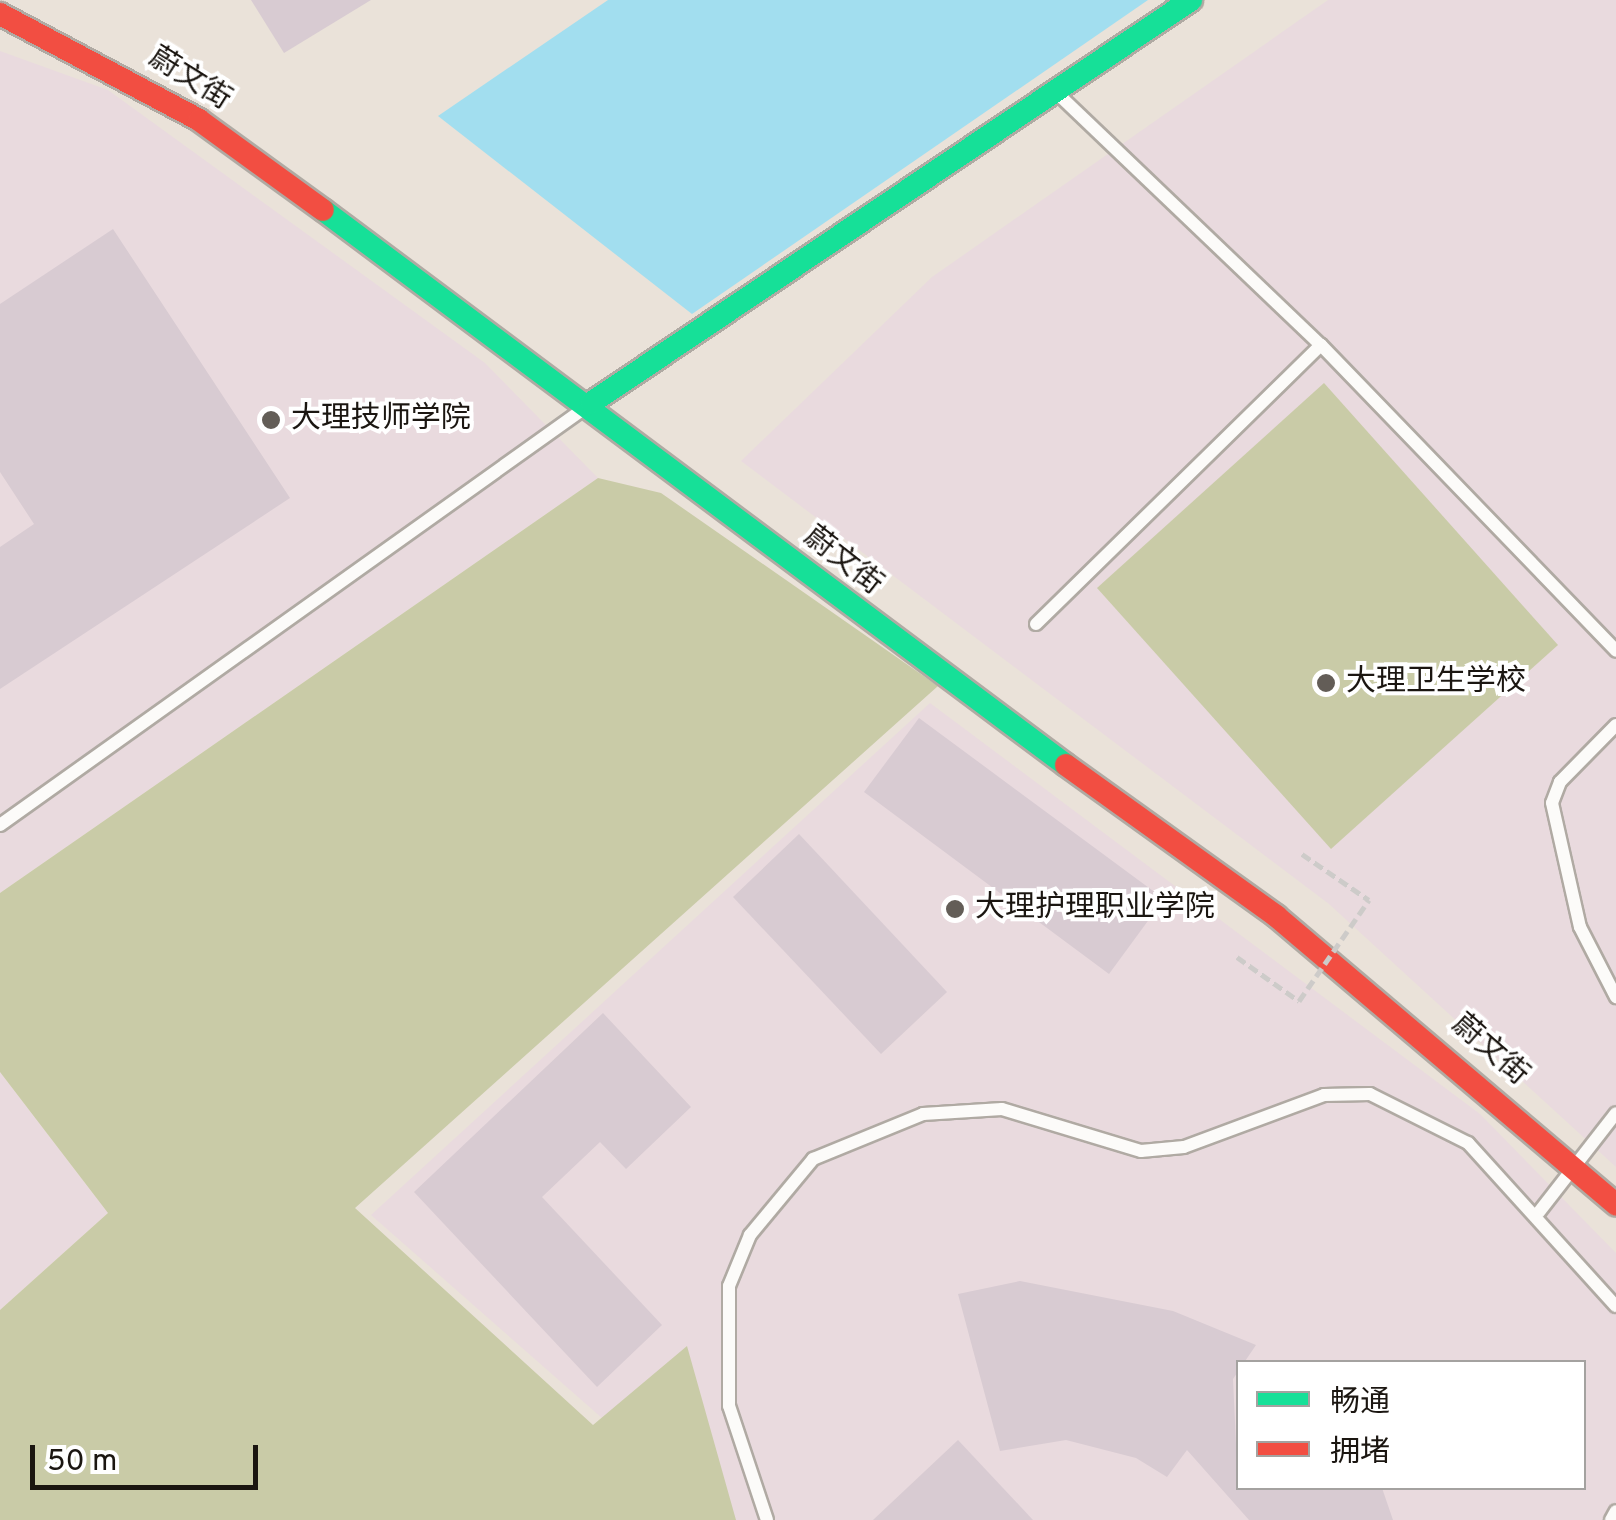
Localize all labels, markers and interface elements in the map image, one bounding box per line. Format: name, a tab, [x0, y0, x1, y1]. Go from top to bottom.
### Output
street label: 蔚文街	[141, 41, 237, 119]
place label: 大理技师学院	[291, 402, 471, 438]
marker: 大理技师学院	[260, 409, 282, 431]
street label: 蔚文街	[795, 520, 889, 604]
place label: 大理卫生学校	[1346, 665, 1526, 701]
marker: 大理卫生学校	[1315, 672, 1337, 694]
place label: 大理护理职业学院	[975, 891, 1215, 927]
marker: 大理护理职业学院	[944, 898, 966, 920]
street label: 蔚文街	[1443, 1008, 1535, 1094]
legend	[1236, 1360, 1586, 1490]
text: 畅通	[1330, 1385, 1390, 1422]
scale bar	[35, 1425, 262, 1487]
text: 拥堵	[1330, 1435, 1390, 1472]
text: 50 m	[47, 1444, 117, 1481]

